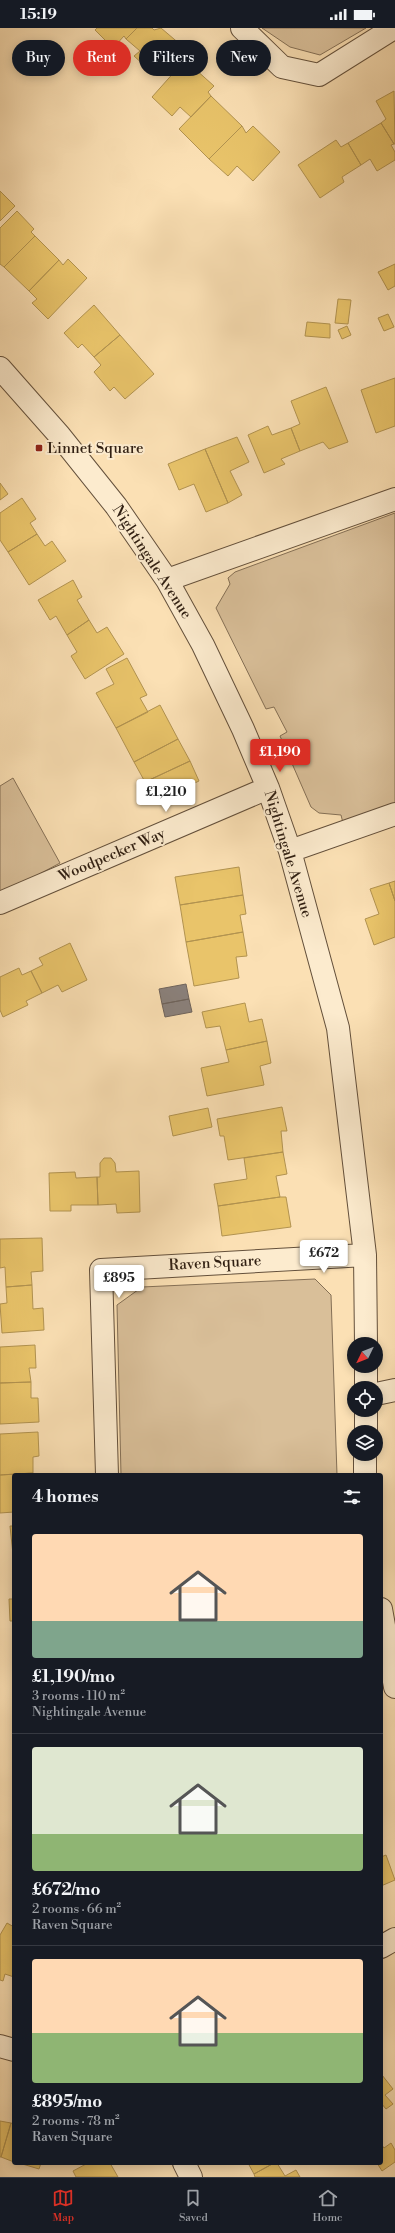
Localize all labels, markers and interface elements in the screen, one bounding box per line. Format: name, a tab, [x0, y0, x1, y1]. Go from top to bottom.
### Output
text: 15:19	[20, 5, 57, 24]
chip: Buy	[12, 40, 65, 76]
chip: Rent	[73, 40, 131, 76]
chip: Filters	[139, 40, 208, 76]
chip: New	[216, 40, 271, 76]
place label: Linnet Square	[47, 439, 144, 458]
marker: Linnet Square	[34, 443, 44, 453]
street label: Nightingale Avenue	[108, 501, 196, 623]
pin: £1,190	[247, 739, 313, 773]
text: £1,190	[259, 744, 301, 760]
pin: £1,210	[133, 779, 199, 813]
text: £1,210	[145, 784, 187, 800]
street label: Nightingale Avenue	[260, 788, 316, 920]
street label: Woodpecker Way	[55, 824, 169, 886]
pin: £672	[300, 1240, 348, 1274]
text: £672	[309, 1245, 339, 1261]
street label: Raven Square	[168, 1251, 262, 1275]
pin: £895	[95, 1265, 143, 1299]
text: £895	[103, 1270, 135, 1286]
north arrow	[347, 1337, 383, 1373]
map controls	[347, 1337, 383, 1461]
button: locate	[347, 1381, 383, 1417]
button: layers	[347, 1425, 383, 1461]
text: 4 homes	[32, 1486, 99, 1508]
icon: filters	[341, 1486, 363, 1508]
icon: home	[162, 1560, 234, 1632]
text: £1,190/mo	[32, 1666, 115, 1688]
text: 3 rooms · 110 m²	[32, 1688, 125, 1704]
text: Nightingale Avenue	[32, 1704, 146, 1720]
icon: home	[162, 1773, 234, 1845]
text: £672/mo	[32, 1879, 101, 1901]
text: 2 rooms · 66 m²	[32, 1901, 121, 1917]
text: Raven Square	[32, 1917, 113, 1933]
icon: home	[162, 1985, 234, 2057]
text: £895/mo	[32, 2091, 102, 2113]
text: 2 rooms · 78 m²	[32, 2113, 120, 2129]
text: Raven Square	[32, 2129, 113, 2145]
tab: Map	[52, 2187, 74, 2225]
tab: Saved	[179, 2187, 208, 2225]
tab: Home	[312, 2187, 343, 2225]

